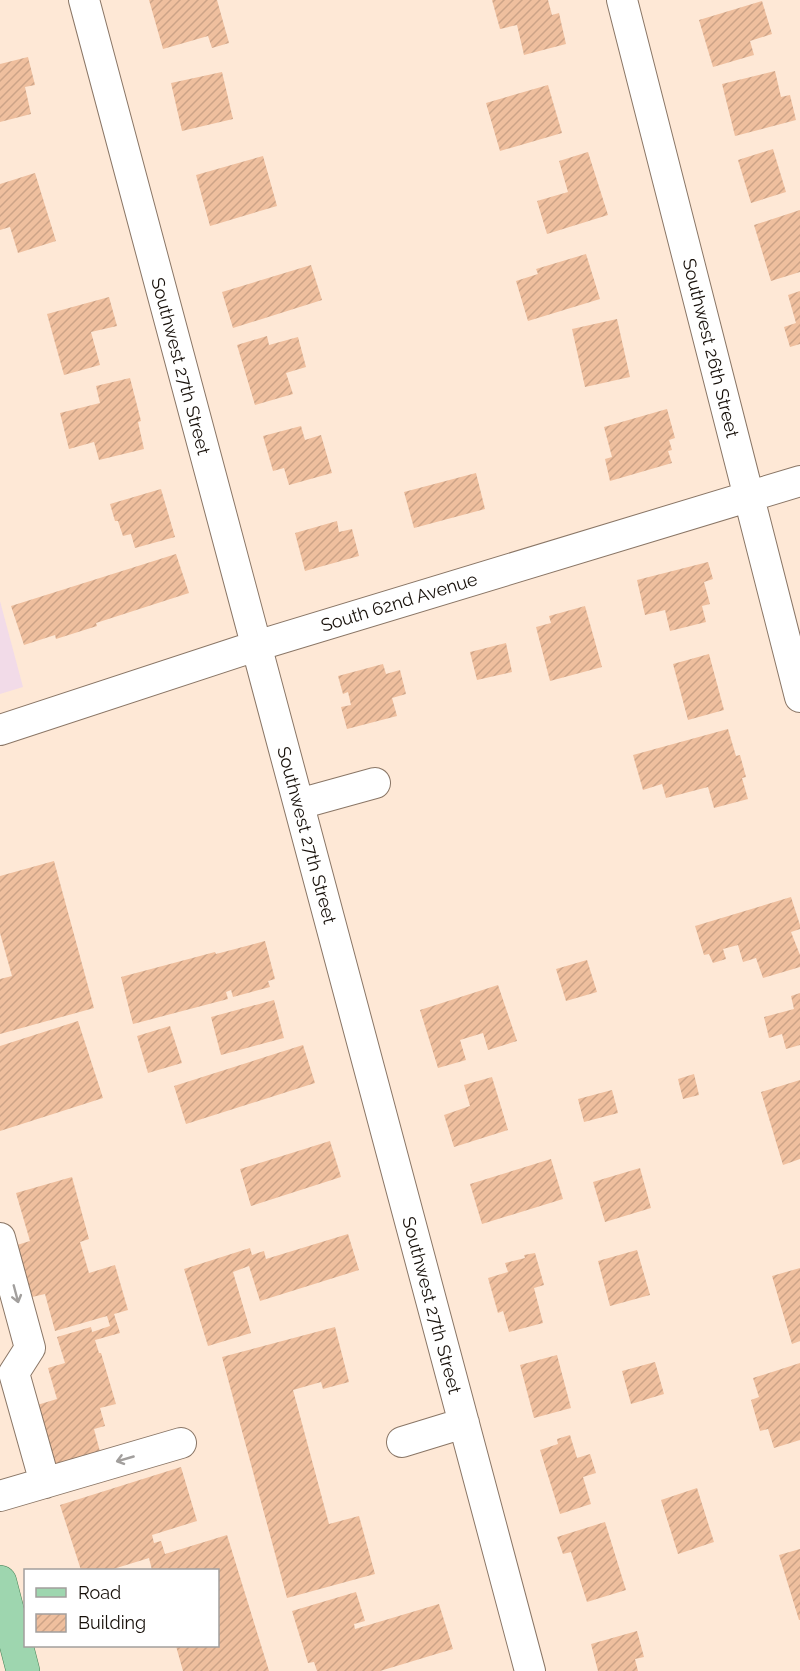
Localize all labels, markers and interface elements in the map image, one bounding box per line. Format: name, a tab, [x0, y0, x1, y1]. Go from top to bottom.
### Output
street label: Southwest 26th Street	[679, 256, 743, 440]
street label: Southwest 27th Street	[147, 275, 215, 457]
street label: South 62nd Avenue	[318, 568, 480, 636]
street label: Southwest 27th Street	[273, 744, 341, 926]
street label: Southwest 27th Street	[398, 1214, 466, 1396]
one-way arrow	[10, 1284, 22, 1303]
one-way arrow	[115, 1454, 134, 1465]
legend	[24, 1569, 219, 1647]
text: Road	[78, 1582, 121, 1603]
text: Building	[78, 1612, 146, 1633]

